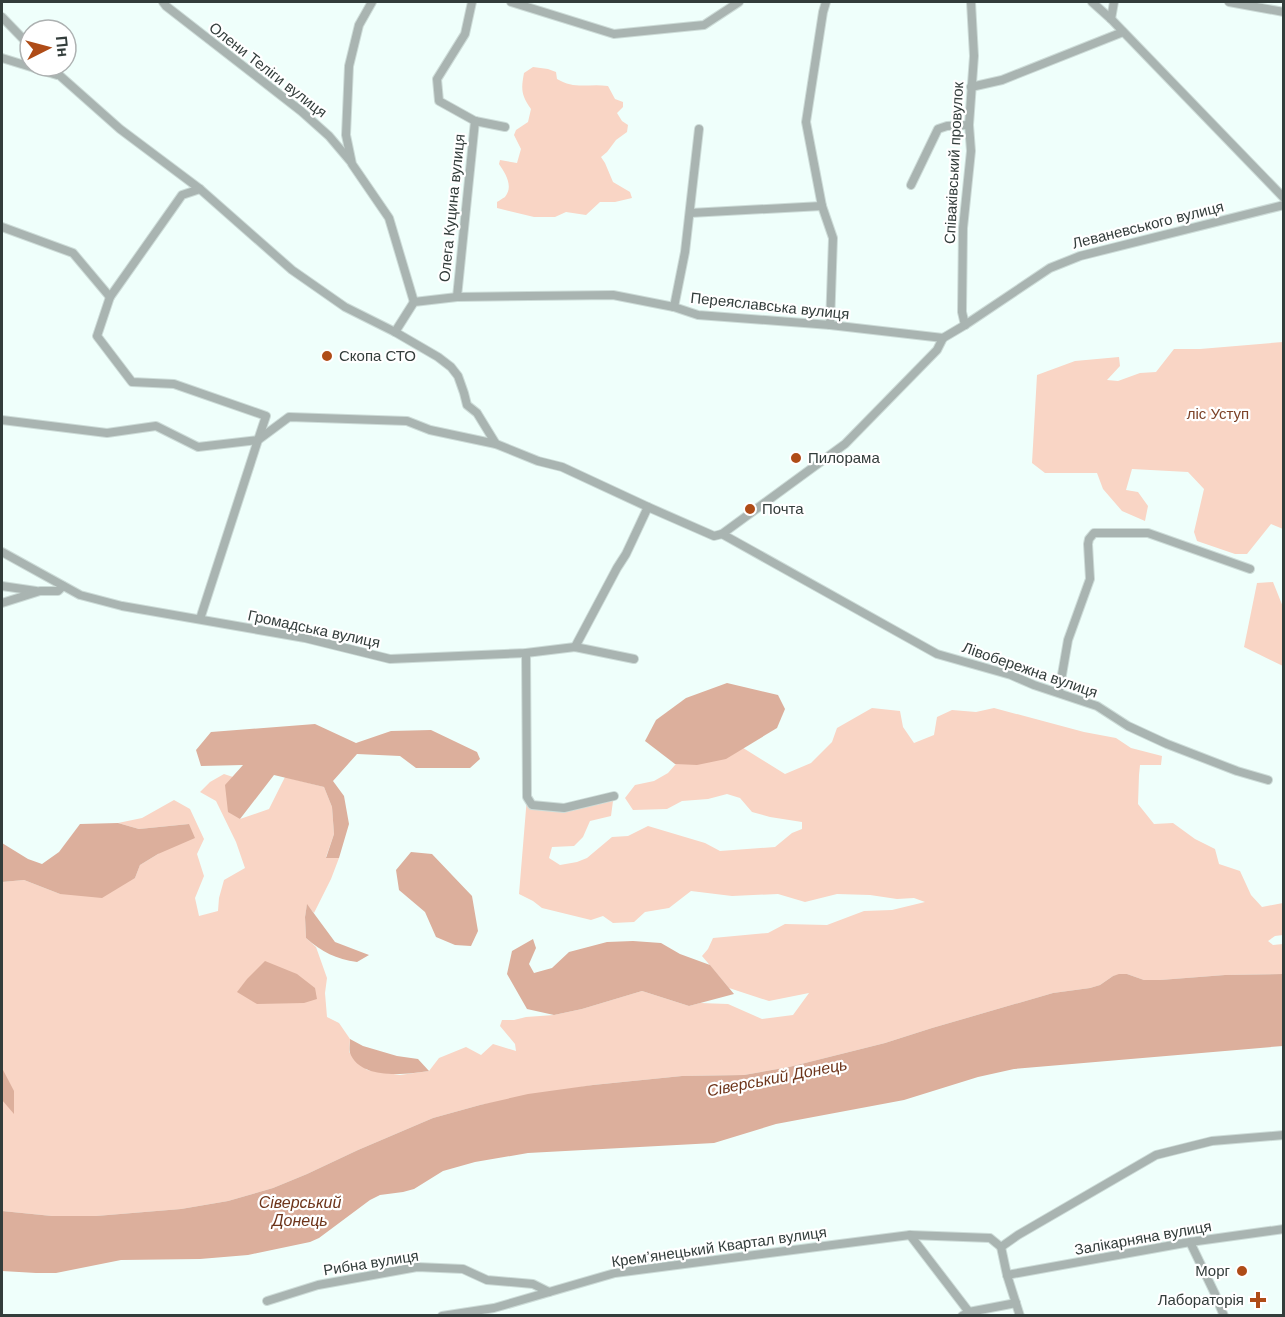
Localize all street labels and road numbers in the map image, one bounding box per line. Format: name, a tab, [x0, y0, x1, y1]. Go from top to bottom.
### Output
street label: Олени Теліги вулиця	[206, 18, 330, 121]
street label: Співаківський провулок	[941, 81, 966, 244]
street label: Олега Куцина вулиця	[435, 133, 468, 283]
street label: Леваневського вулиця	[1070, 197, 1225, 252]
street label: Переяславська вулиця	[690, 289, 850, 322]
street label: Громадська вулиця	[246, 606, 382, 651]
street label: Лівобережна вулиця	[960, 638, 1100, 701]
street label: Залікарняна вулиця	[1073, 1217, 1213, 1258]
street label: Крем’янецький Квартал вулиця	[610, 1223, 828, 1270]
street label: Рибна вулиця	[322, 1247, 420, 1278]

